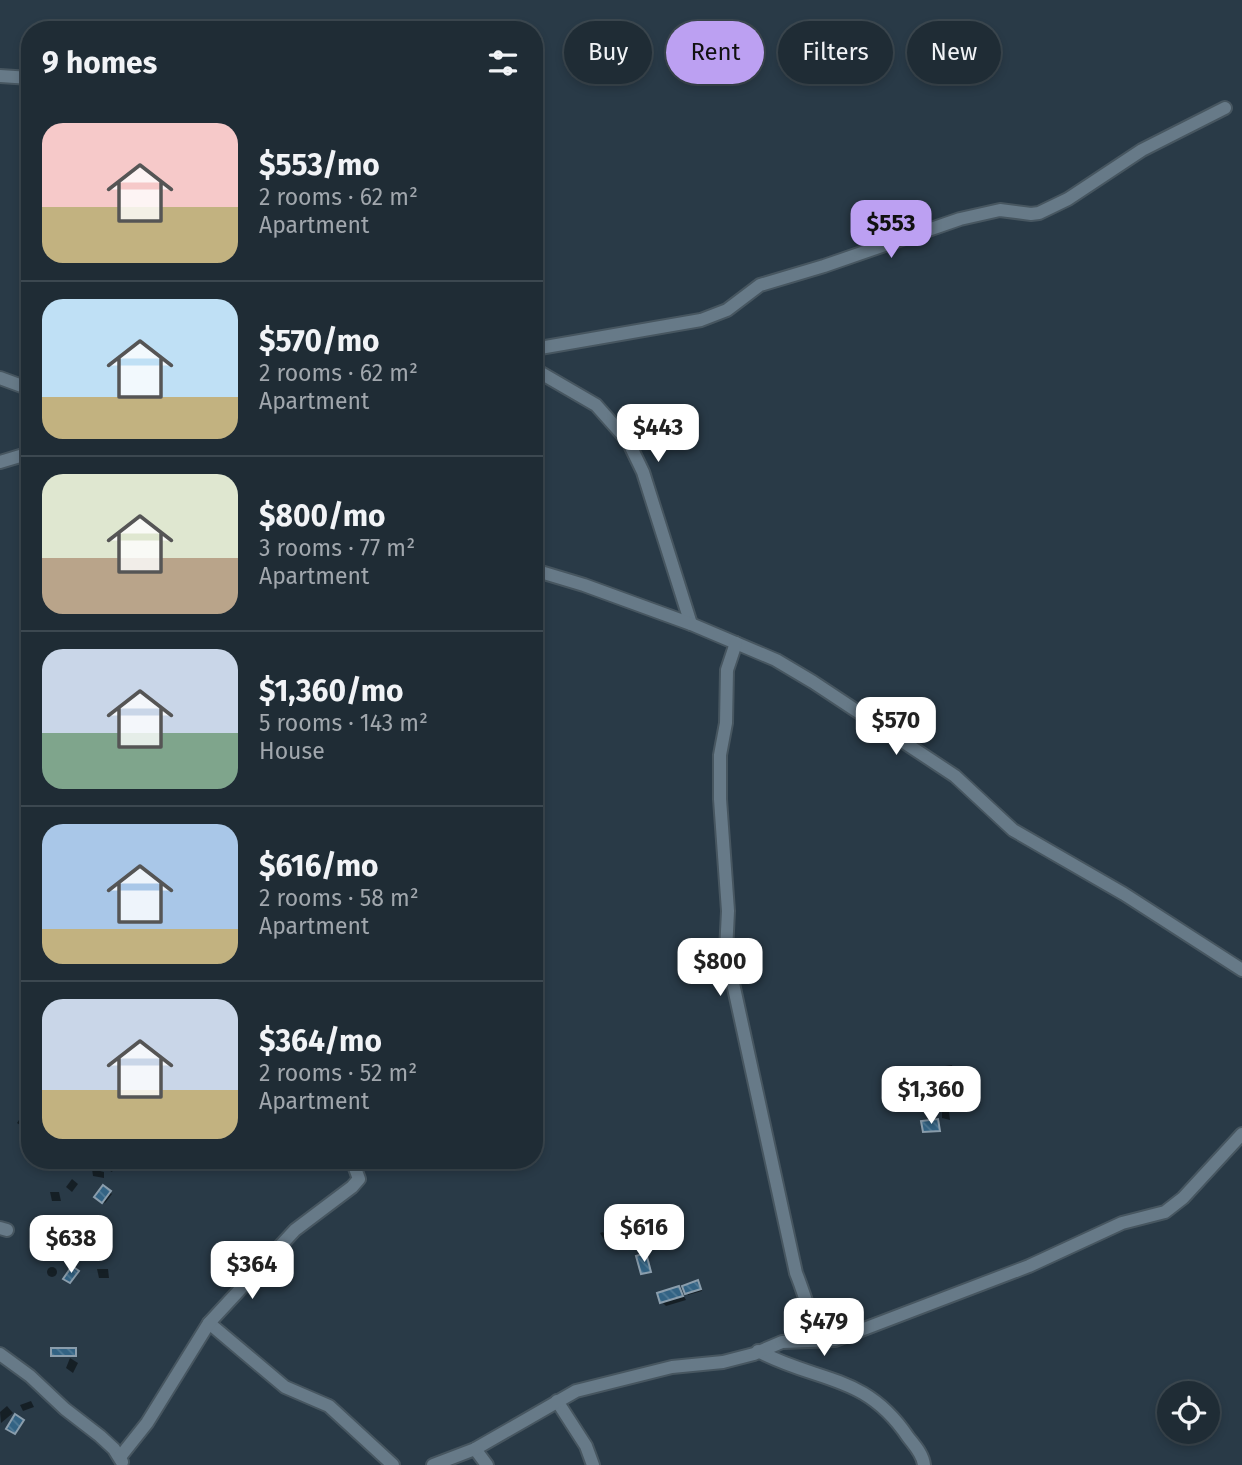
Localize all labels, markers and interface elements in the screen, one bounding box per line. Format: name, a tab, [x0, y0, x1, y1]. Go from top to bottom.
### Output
chip: Buy	[564, 21, 652, 84]
chip: Rent	[666, 21, 764, 84]
chip: Filters	[778, 21, 893, 84]
chip: New	[907, 21, 1001, 84]
icon: filters	[484, 44, 522, 82]
text: 9 homes	[42, 45, 157, 81]
text: $553/mo	[259, 147, 380, 183]
icon: home	[98, 151, 182, 235]
text: 2 rooms · 62 m²	[259, 183, 418, 211]
pin: $553	[850, 201, 932, 260]
text: $553	[867, 209, 915, 237]
text: Apartment	[259, 211, 369, 239]
text: $570/mo	[259, 323, 380, 359]
icon: home	[98, 327, 182, 411]
text: 2 rooms · 62 m²	[259, 359, 418, 387]
text: Apartment	[259, 387, 369, 415]
pin: $443	[617, 405, 699, 464]
text: $443	[633, 413, 683, 441]
text: $800/mo	[259, 498, 386, 534]
icon: home	[98, 502, 182, 586]
text: 3 rooms · 77 m²	[259, 534, 415, 562]
text: Apartment	[259, 562, 369, 590]
text: $1,360/mo	[259, 673, 404, 709]
icon: home	[98, 677, 182, 761]
pin: $570	[855, 698, 937, 757]
text: $570	[872, 706, 920, 734]
text: 5 rooms · 143 m²	[259, 709, 428, 737]
text: House	[259, 737, 325, 765]
text: $616/mo	[259, 848, 379, 884]
icon: home	[98, 852, 182, 936]
text: 2 rooms · 58 m²	[259, 884, 419, 912]
text: Apartment	[259, 912, 369, 940]
pin: $800	[679, 939, 761, 998]
text: $800	[694, 947, 746, 975]
text: $364/mo	[259, 1023, 382, 1059]
icon: home	[98, 1027, 182, 1111]
text: 2 rooms · 52 m²	[259, 1059, 417, 1087]
pin: $1,360	[874, 1066, 988, 1126]
text: $1,360	[898, 1075, 964, 1103]
text: Apartment	[259, 1087, 369, 1115]
pin: $616	[603, 1204, 685, 1264]
text: $616	[620, 1213, 668, 1241]
pin: $638	[30, 1216, 112, 1275]
text: $638	[46, 1224, 96, 1252]
pin: $364	[211, 1242, 293, 1301]
text: $364	[227, 1250, 277, 1278]
pin: $479	[783, 1298, 865, 1358]
text: $479	[800, 1307, 848, 1335]
map controls	[1157, 1381, 1220, 1444]
button: locate	[1157, 1381, 1220, 1444]

